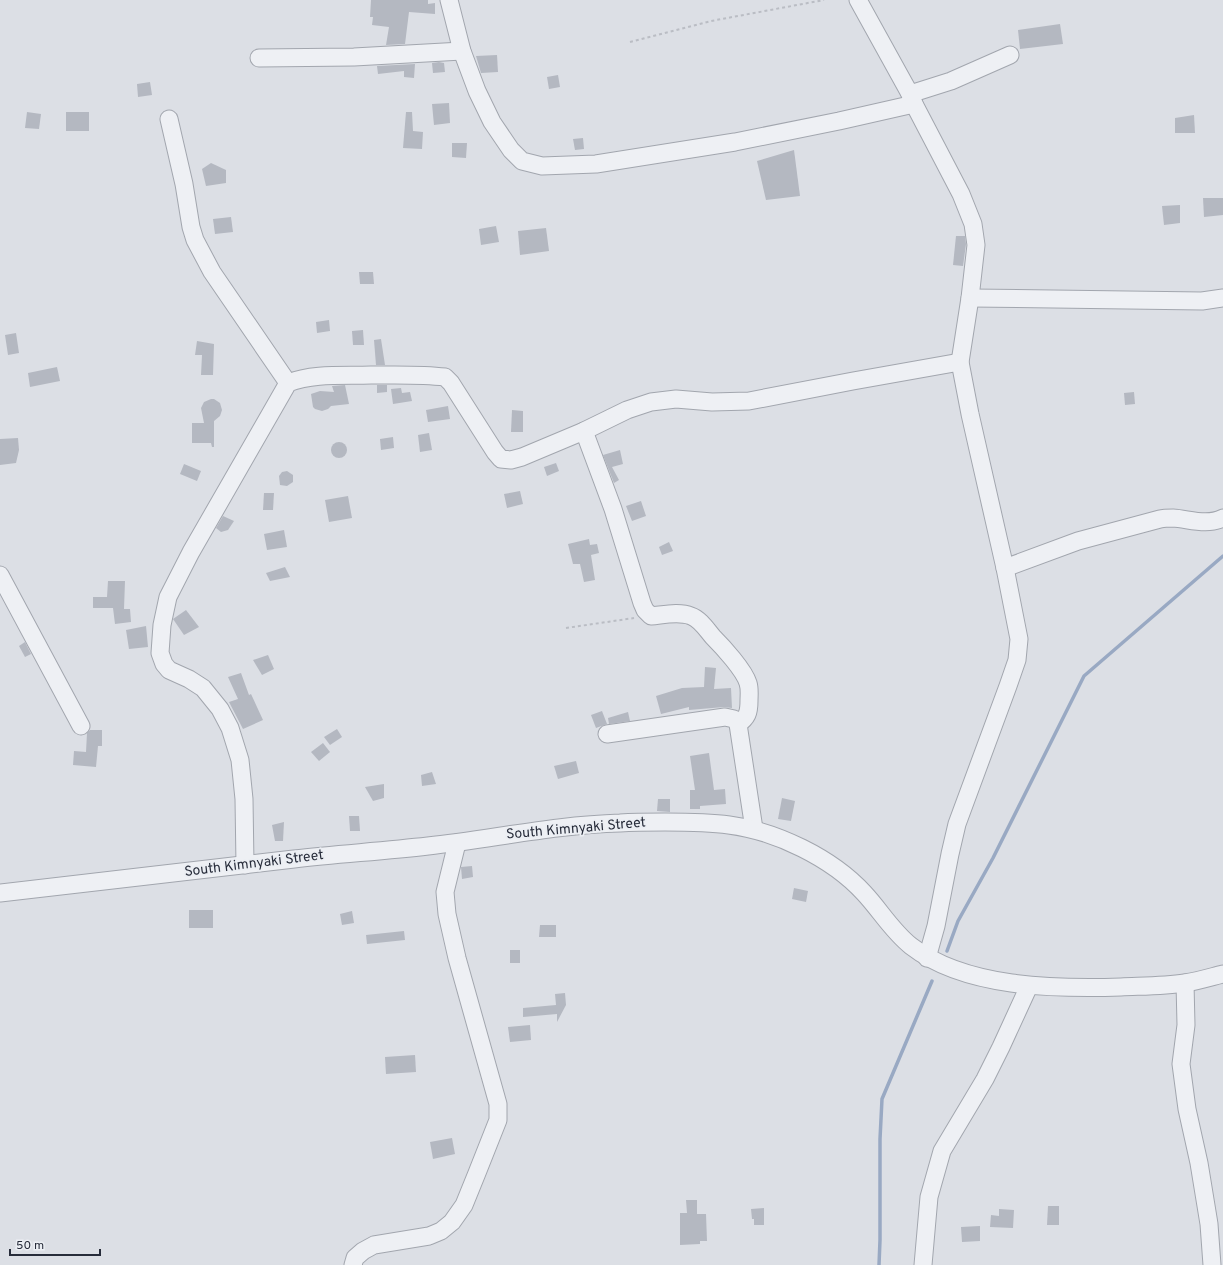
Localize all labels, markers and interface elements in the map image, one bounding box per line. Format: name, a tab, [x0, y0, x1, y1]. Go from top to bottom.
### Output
street label: South Kimnyaki Street	[506, 814, 646, 844]
street label: South Kimnyaki Street	[183, 847, 325, 881]
scale bar	[10, 1231, 100, 1257]
text: 50 m	[16, 1238, 44, 1254]

